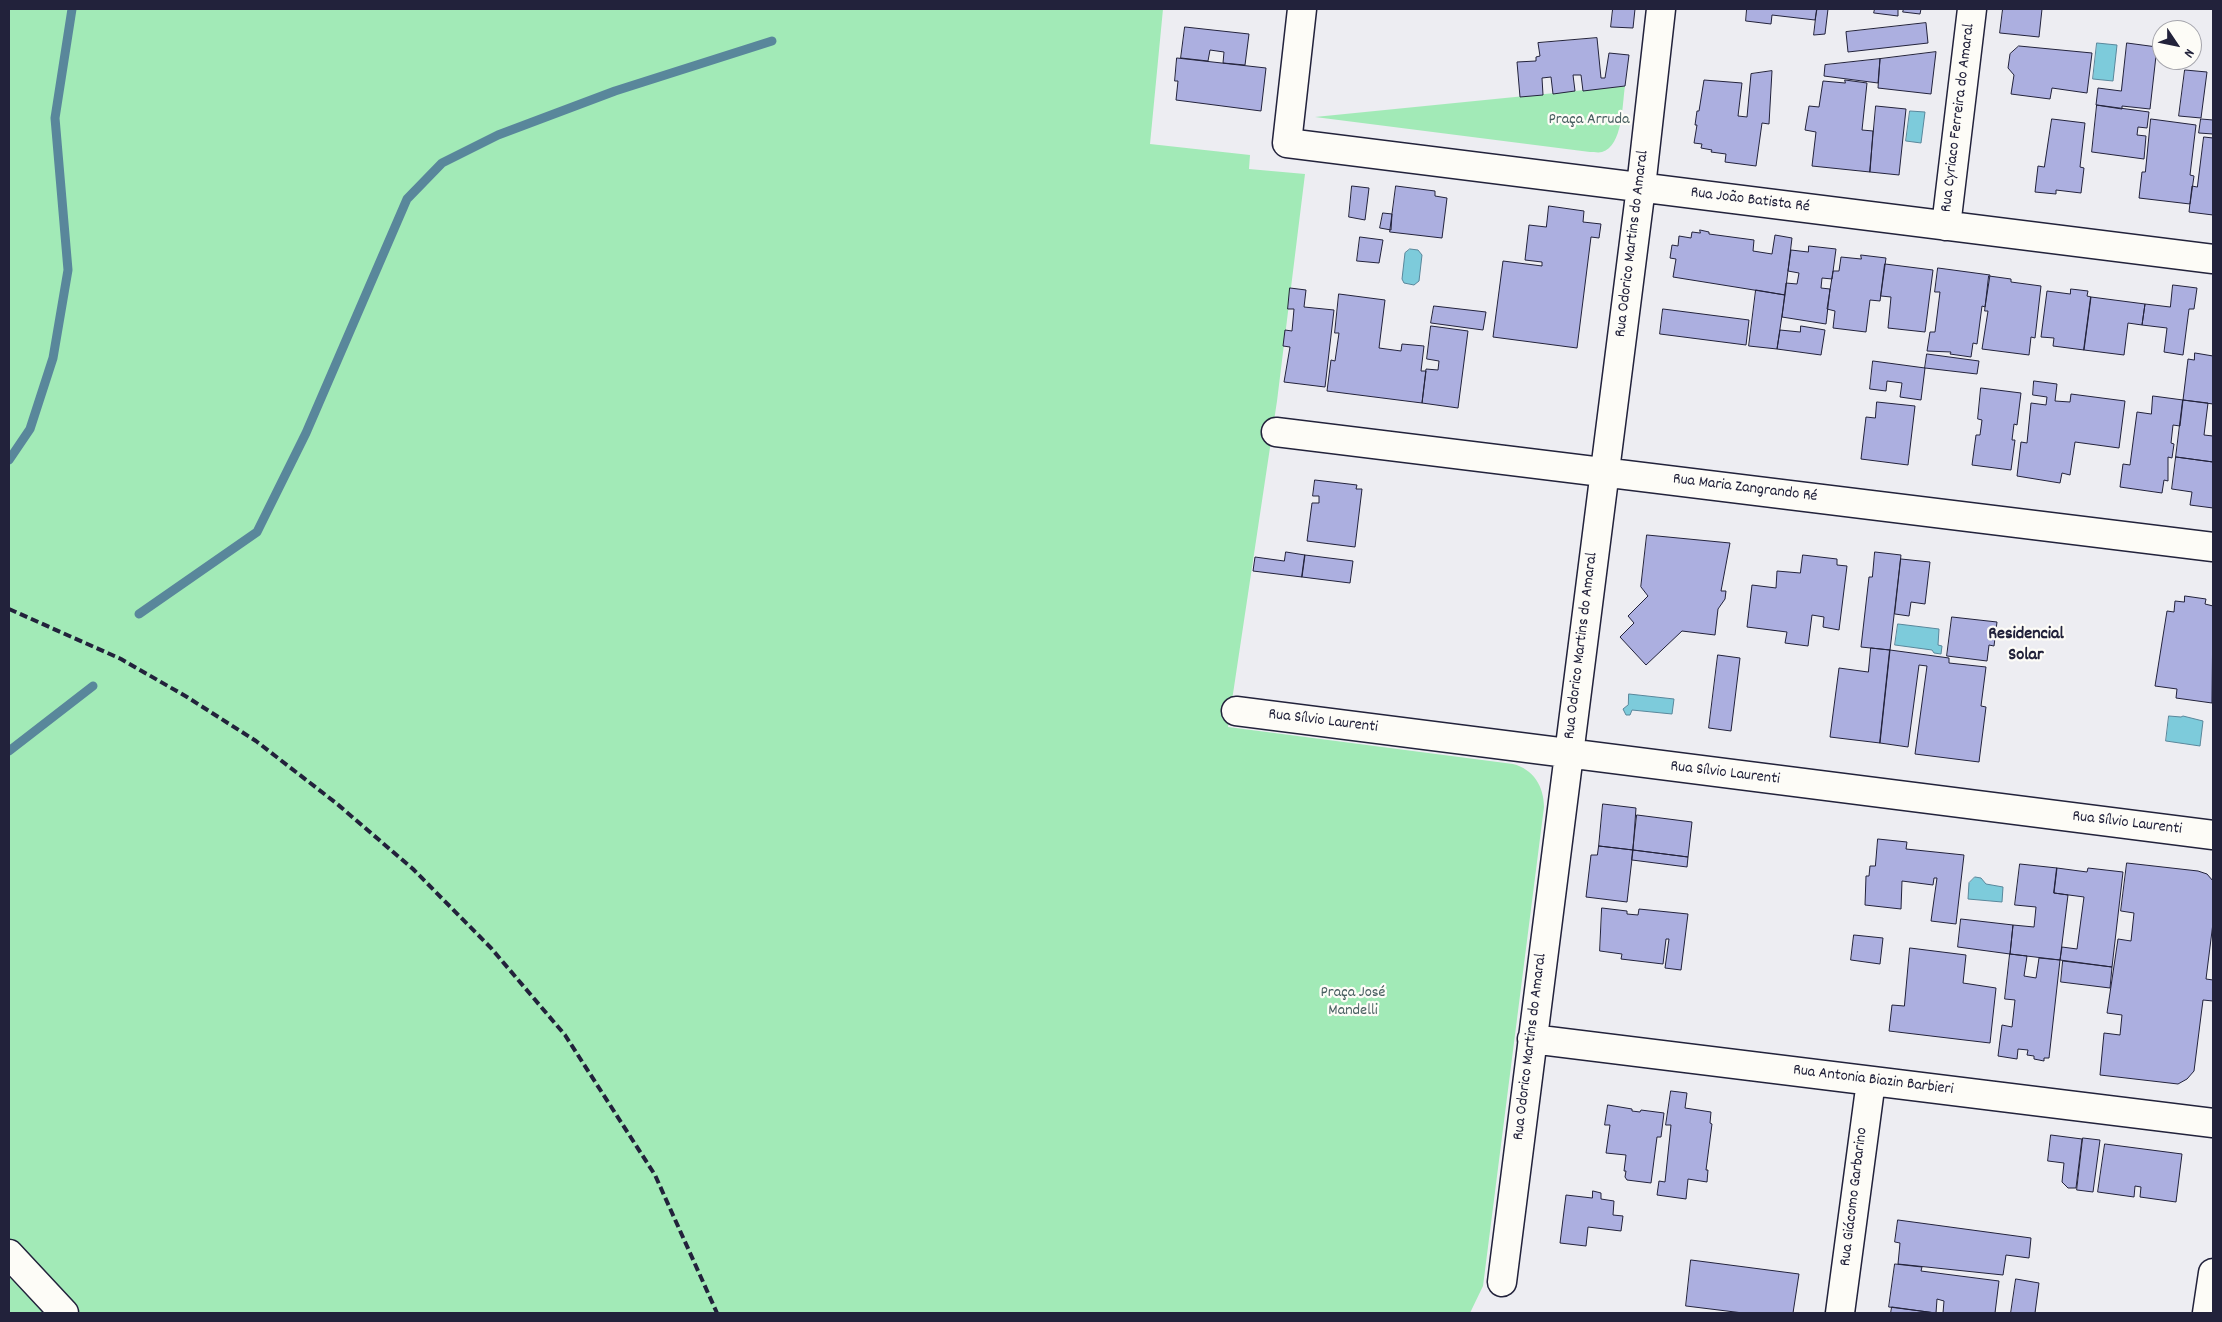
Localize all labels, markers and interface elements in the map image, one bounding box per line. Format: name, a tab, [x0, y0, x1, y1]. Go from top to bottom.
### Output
north arrow	[2152, 20, 2202, 70]
street label: Rua Cyriaco Ferreira do Amaral	[1938, 23, 1980, 213]
text: N	[2178, 44, 2199, 61]
park label: Praça Arruda	[1549, 111, 1629, 131]
street label: Rua Odorico Martins do Amaral	[1612, 150, 1654, 338]
street label: Rua João Batista Ré	[1689, 184, 1811, 218]
street label: Rua Maria Zangrando Ré	[1672, 471, 1818, 507]
street label: Rua Odorico Martins do Amaral	[1561, 552, 1603, 740]
district label: Residencial Solar	[1988, 625, 2064, 668]
street label: Rua Sílvio Laurenti	[1267, 706, 1379, 738]
street label: Rua Sílvio Laurenti	[1669, 758, 1781, 790]
street label: Rua Sílvio Laurenti	[2071, 808, 2183, 840]
street label: Rua Odorico Martins do Amaral	[1510, 953, 1552, 1141]
park label: Praça José Mandelli	[1321, 984, 1385, 1022]
street label: Rua Antonia Biazin Barbieri	[1792, 1062, 1954, 1100]
street label: Rua Giácomo Garbarino	[1837, 1127, 1873, 1267]

